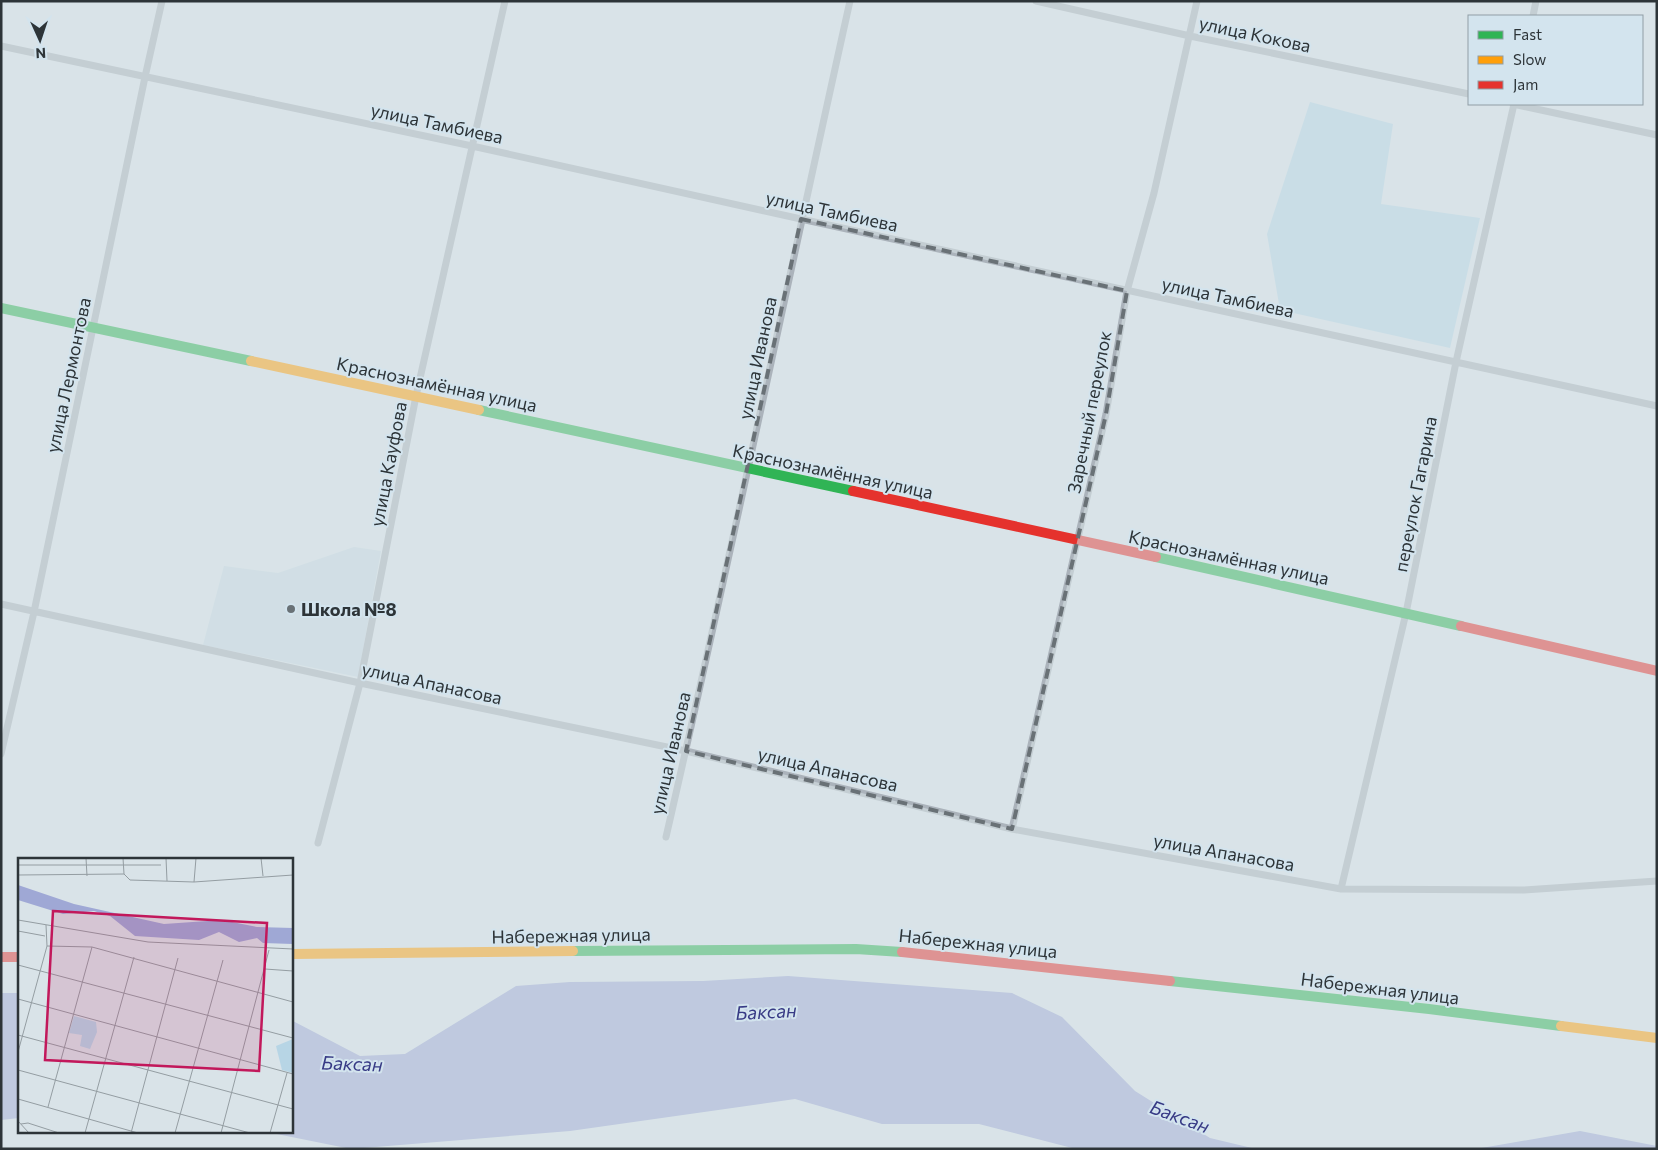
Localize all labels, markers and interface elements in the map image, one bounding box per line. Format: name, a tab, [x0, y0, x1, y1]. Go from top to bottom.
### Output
street label: улица Кокова	[1197, 11, 1313, 57]
north arrow	[15, 15, 65, 65]
legend	[1468, 15, 1643, 105]
text: Fast	[1513, 25, 1542, 43]
text: N	[35, 45, 46, 62]
text: Slow	[1513, 50, 1546, 68]
text: Jam	[1513, 75, 1538, 93]
street label: улица Тамбиева	[369, 98, 505, 148]
street label: улица Тамбиева	[764, 186, 900, 236]
street label: улица Тамбиева	[1160, 272, 1296, 322]
street label: улица Лермонтова	[41, 295, 95, 455]
street label: улица Иванова	[733, 295, 781, 421]
street label: Заречный переулок	[1062, 328, 1116, 495]
street label: Краснознамённая улица	[335, 352, 539, 416]
street label: улица Кауфова	[365, 400, 411, 528]
street label: переулок Гагарина	[1389, 414, 1441, 574]
street label: Краснознамённая улица	[731, 439, 935, 503]
street label: Краснознамённая улица	[1127, 525, 1331, 589]
place label: Школа №8	[301, 598, 397, 620]
marker: Школа №8	[285, 603, 297, 615]
street label: улица Апанасова	[360, 657, 504, 709]
street label: улица Иванова	[645, 690, 695, 816]
street label: улица Апанасова	[756, 742, 900, 796]
street label: улица Апанасова	[1152, 829, 1296, 875]
inset map	[18, 858, 292, 1132]
street label: Набережная улица	[491, 923, 651, 947]
street label: Набережная улица	[898, 924, 1058, 962]
street label: Набережная улица	[1300, 967, 1460, 1009]
water label: Баксан	[735, 998, 798, 1024]
water label: Баксан	[321, 1050, 383, 1076]
water label: Баксан	[1147, 1095, 1213, 1137]

